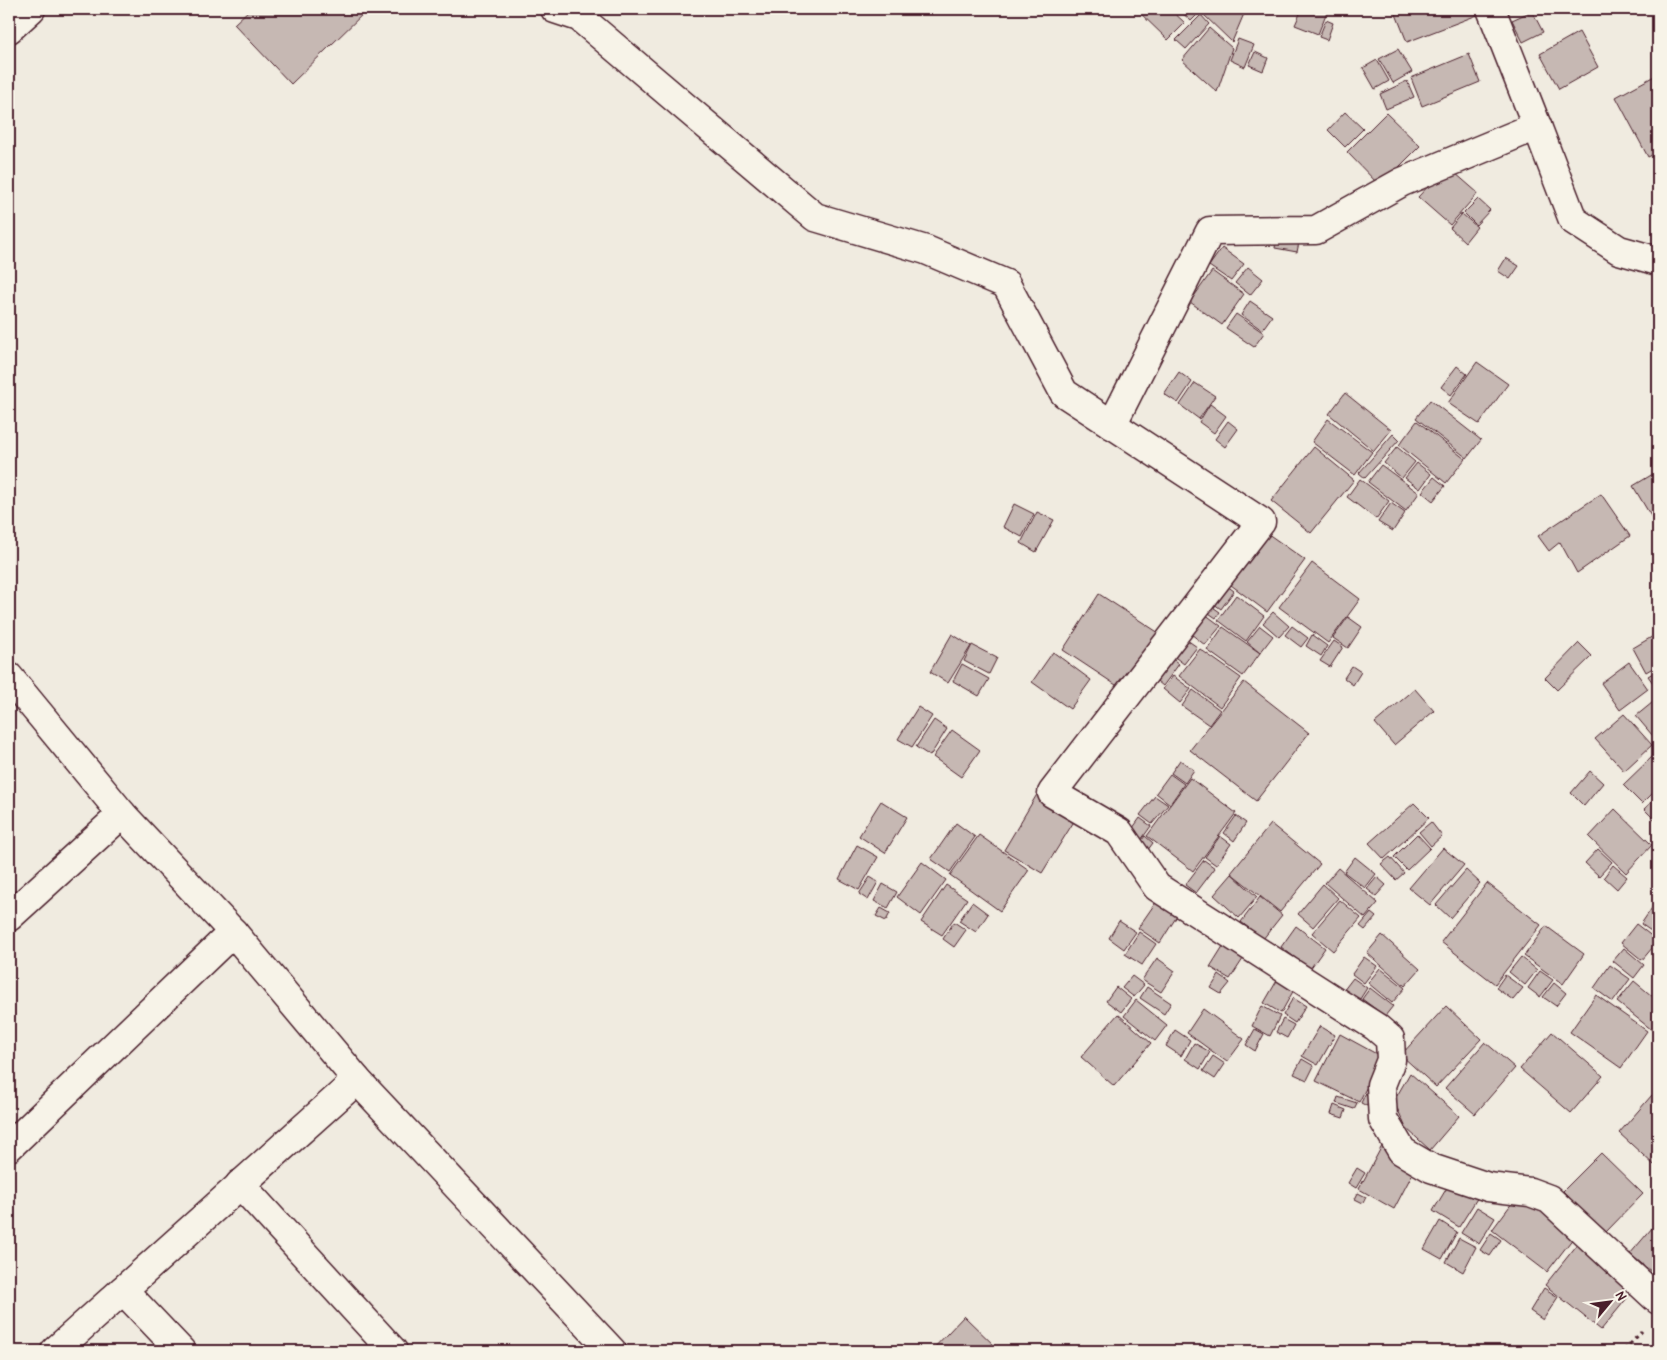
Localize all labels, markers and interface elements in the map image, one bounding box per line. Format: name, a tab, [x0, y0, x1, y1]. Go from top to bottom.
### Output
north arrow	[1584, 1278, 1634, 1328]
text: N	[1612, 1288, 1632, 1304]

